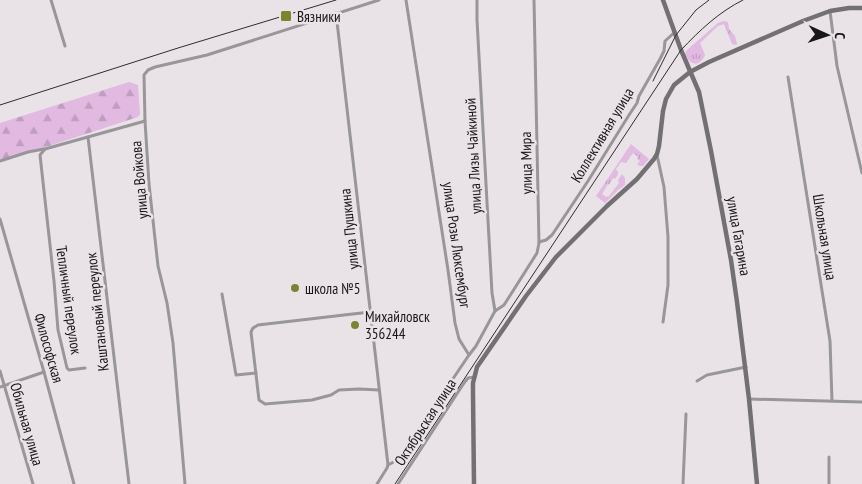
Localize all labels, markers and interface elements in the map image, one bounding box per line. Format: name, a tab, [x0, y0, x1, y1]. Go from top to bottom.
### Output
place label: Вязники	[297, 7, 341, 26]
marker: Вязники	[279, 9, 293, 23]
north arrow	[802, 10, 852, 60]
text: С	[831, 32, 849, 40]
street label: Коллективная улица	[566, 84, 638, 186]
street label: улица Лизы Чайкиной	[460, 97, 486, 215]
street label: улица Мира	[516, 132, 536, 194]
street label: улица Войкова	[126, 140, 152, 220]
street label: улица Розы Люксембург	[439, 181, 475, 310]
street label: улица Пушкина	[335, 188, 363, 270]
street label: Школьная улица	[809, 193, 841, 281]
street label: улица Гагарина	[723, 195, 755, 277]
street label: Тепличный переулок	[52, 244, 86, 356]
street label: Каштановый переулок	[81, 252, 113, 372]
place label: школа №5	[305, 279, 361, 298]
marker: школа №5	[289, 282, 301, 294]
place label: Михайловск 356244	[365, 307, 430, 343]
street label: Философская	[30, 311, 68, 385]
marker: Михайловск 356244	[349, 319, 361, 331]
street label: Октябрьская улица	[390, 375, 460, 469]
street label: Обильная улица	[6, 380, 48, 468]

